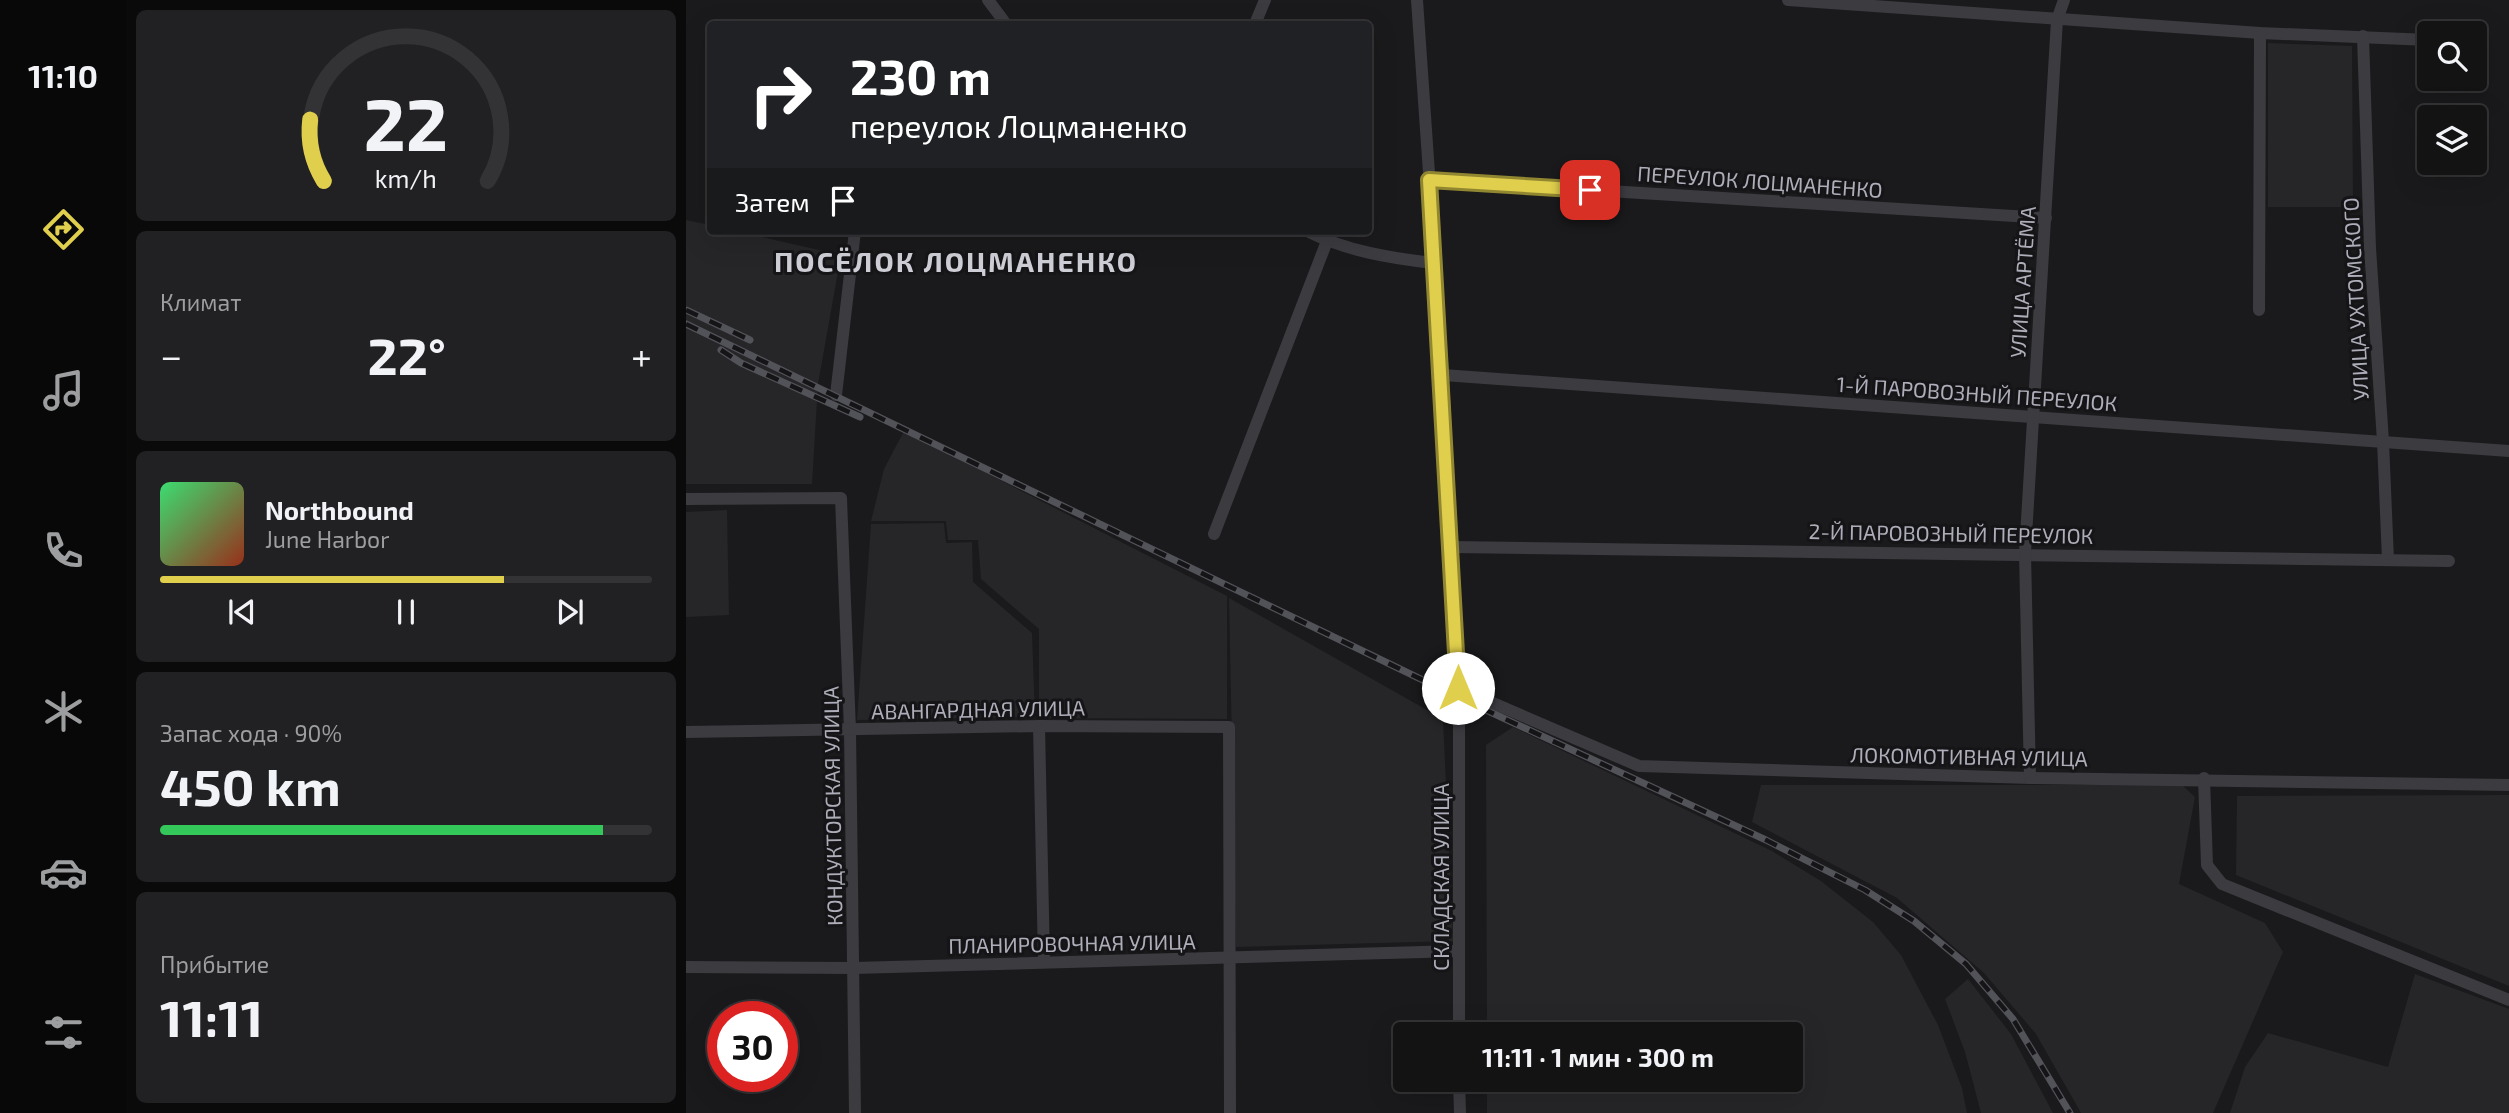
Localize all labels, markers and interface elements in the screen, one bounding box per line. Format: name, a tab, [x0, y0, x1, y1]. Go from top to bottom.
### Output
map controls	[2417, 21, 2487, 175]
button: search	[2417, 21, 2487, 91]
text: 230 m	[850, 46, 991, 105]
icon: right	[735, 49, 826, 140]
text: 11:10	[28, 56, 98, 94]
text: 22	[364, 79, 448, 167]
button: layers	[2417, 105, 2487, 175]
text: переулок Лоцманенко	[850, 106, 1188, 144]
pin	[1560, 160, 1620, 220]
street label: ПЕРЕУЛОК ЛОЦМАНЕНКО	[1637, 160, 1883, 202]
text: km/h	[375, 163, 437, 193]
icon: arrive	[1571, 171, 1609, 209]
icon: arrive	[824, 182, 862, 220]
text: Затем	[735, 186, 810, 217]
street label: УЛИЦА УХТОМСКОГО	[2337, 197, 2373, 401]
icon: directions	[39, 205, 88, 254]
street label: УЛИЦА АРТЁМА	[2004, 205, 2040, 359]
district label: ПОСЁЛОК ЛОЦМАНЕНКО	[774, 244, 1138, 278]
text: Климат	[160, 288, 241, 316]
text: 22°	[367, 323, 446, 385]
text: −	[160, 332, 182, 378]
text: +	[631, 332, 652, 378]
icon: music	[39, 366, 88, 415]
street label: 1-Й ПАРОВОЗНЫЙ ПЕРЕУЛОК	[1836, 371, 2118, 415]
text: Northbound	[265, 494, 414, 525]
street label: 2-Й ПАРОВОЗНЫЙ ПЕРЕУЛОК	[1809, 518, 2093, 548]
text: June Harbor	[265, 525, 389, 553]
icon: phone	[39, 526, 88, 575]
icon: previous	[223, 593, 261, 631]
icon: pause	[387, 593, 425, 631]
icon: next	[551, 593, 589, 631]
position arrow	[1421, 651, 1495, 725]
street label: КОНДУКТОРСКАЯ УЛИЦА	[817, 686, 847, 926]
icon: climate	[39, 687, 88, 736]
street label: АВАНГАРДНАЯ УЛИЦА	[871, 695, 1085, 723]
text: Запас хода · 90%	[160, 719, 342, 747]
street label: ЛОКОМОТИВНАЯ УЛИЦА	[1850, 741, 2088, 771]
text: 450 km	[160, 754, 341, 816]
street label: СКЛАДСКАЯ УЛИЦА	[1428, 783, 1453, 971]
icon: car	[39, 848, 88, 897]
street label: ПЛАНИРОВОЧНАЯ УЛИЦА	[948, 928, 1196, 958]
text: Прибытие	[160, 950, 269, 978]
text: 11:11	[160, 985, 263, 1047]
speed limit sign: 30	[707, 1001, 798, 1092]
icon: filters	[39, 1008, 88, 1057]
text: 11:11 · 1 мин · 300 m	[1482, 1041, 1714, 1072]

